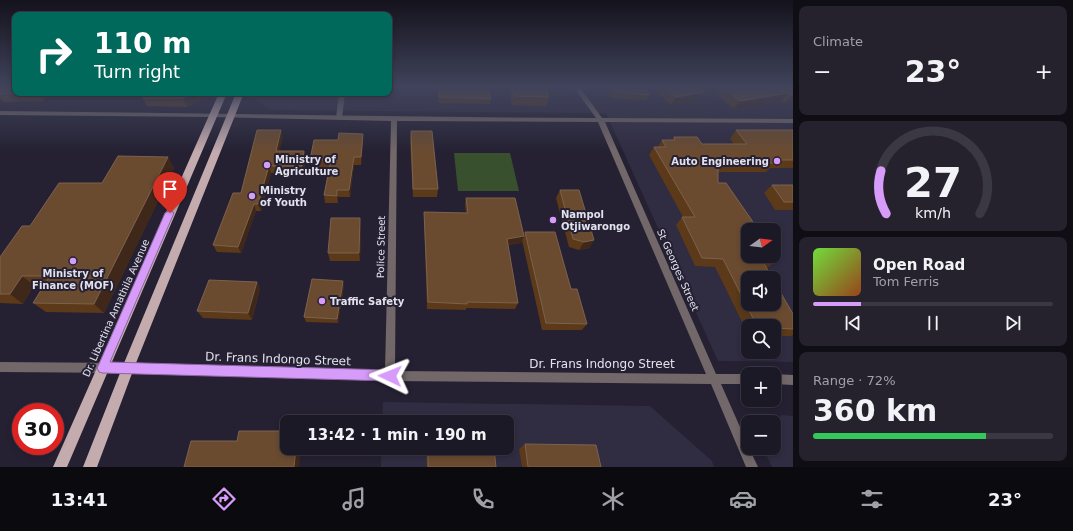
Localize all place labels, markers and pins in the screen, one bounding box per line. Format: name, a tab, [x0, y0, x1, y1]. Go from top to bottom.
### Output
place label: Ministry of Agriculture	[275, 154, 339, 177]
place label: Auto Engineering	[671, 156, 769, 167]
marker: Auto Engineering	[772, 156, 782, 166]
marker: Ministry of Agriculture	[262, 160, 272, 170]
pin	[153, 172, 187, 213]
place label: Ministry of Youth	[260, 185, 307, 208]
marker: Ministry of Youth	[247, 191, 257, 201]
place label: Nampol Otjiwarongo	[561, 209, 630, 232]
marker: Nampol Otjiwarongo	[548, 215, 558, 225]
marker: Ministry of Finance (MOF)	[68, 256, 78, 266]
place label: Ministry of Finance (MOF)	[32, 268, 114, 291]
marker: Traffic Safety	[317, 296, 327, 306]
place label: Traffic Safety	[330, 296, 405, 307]

